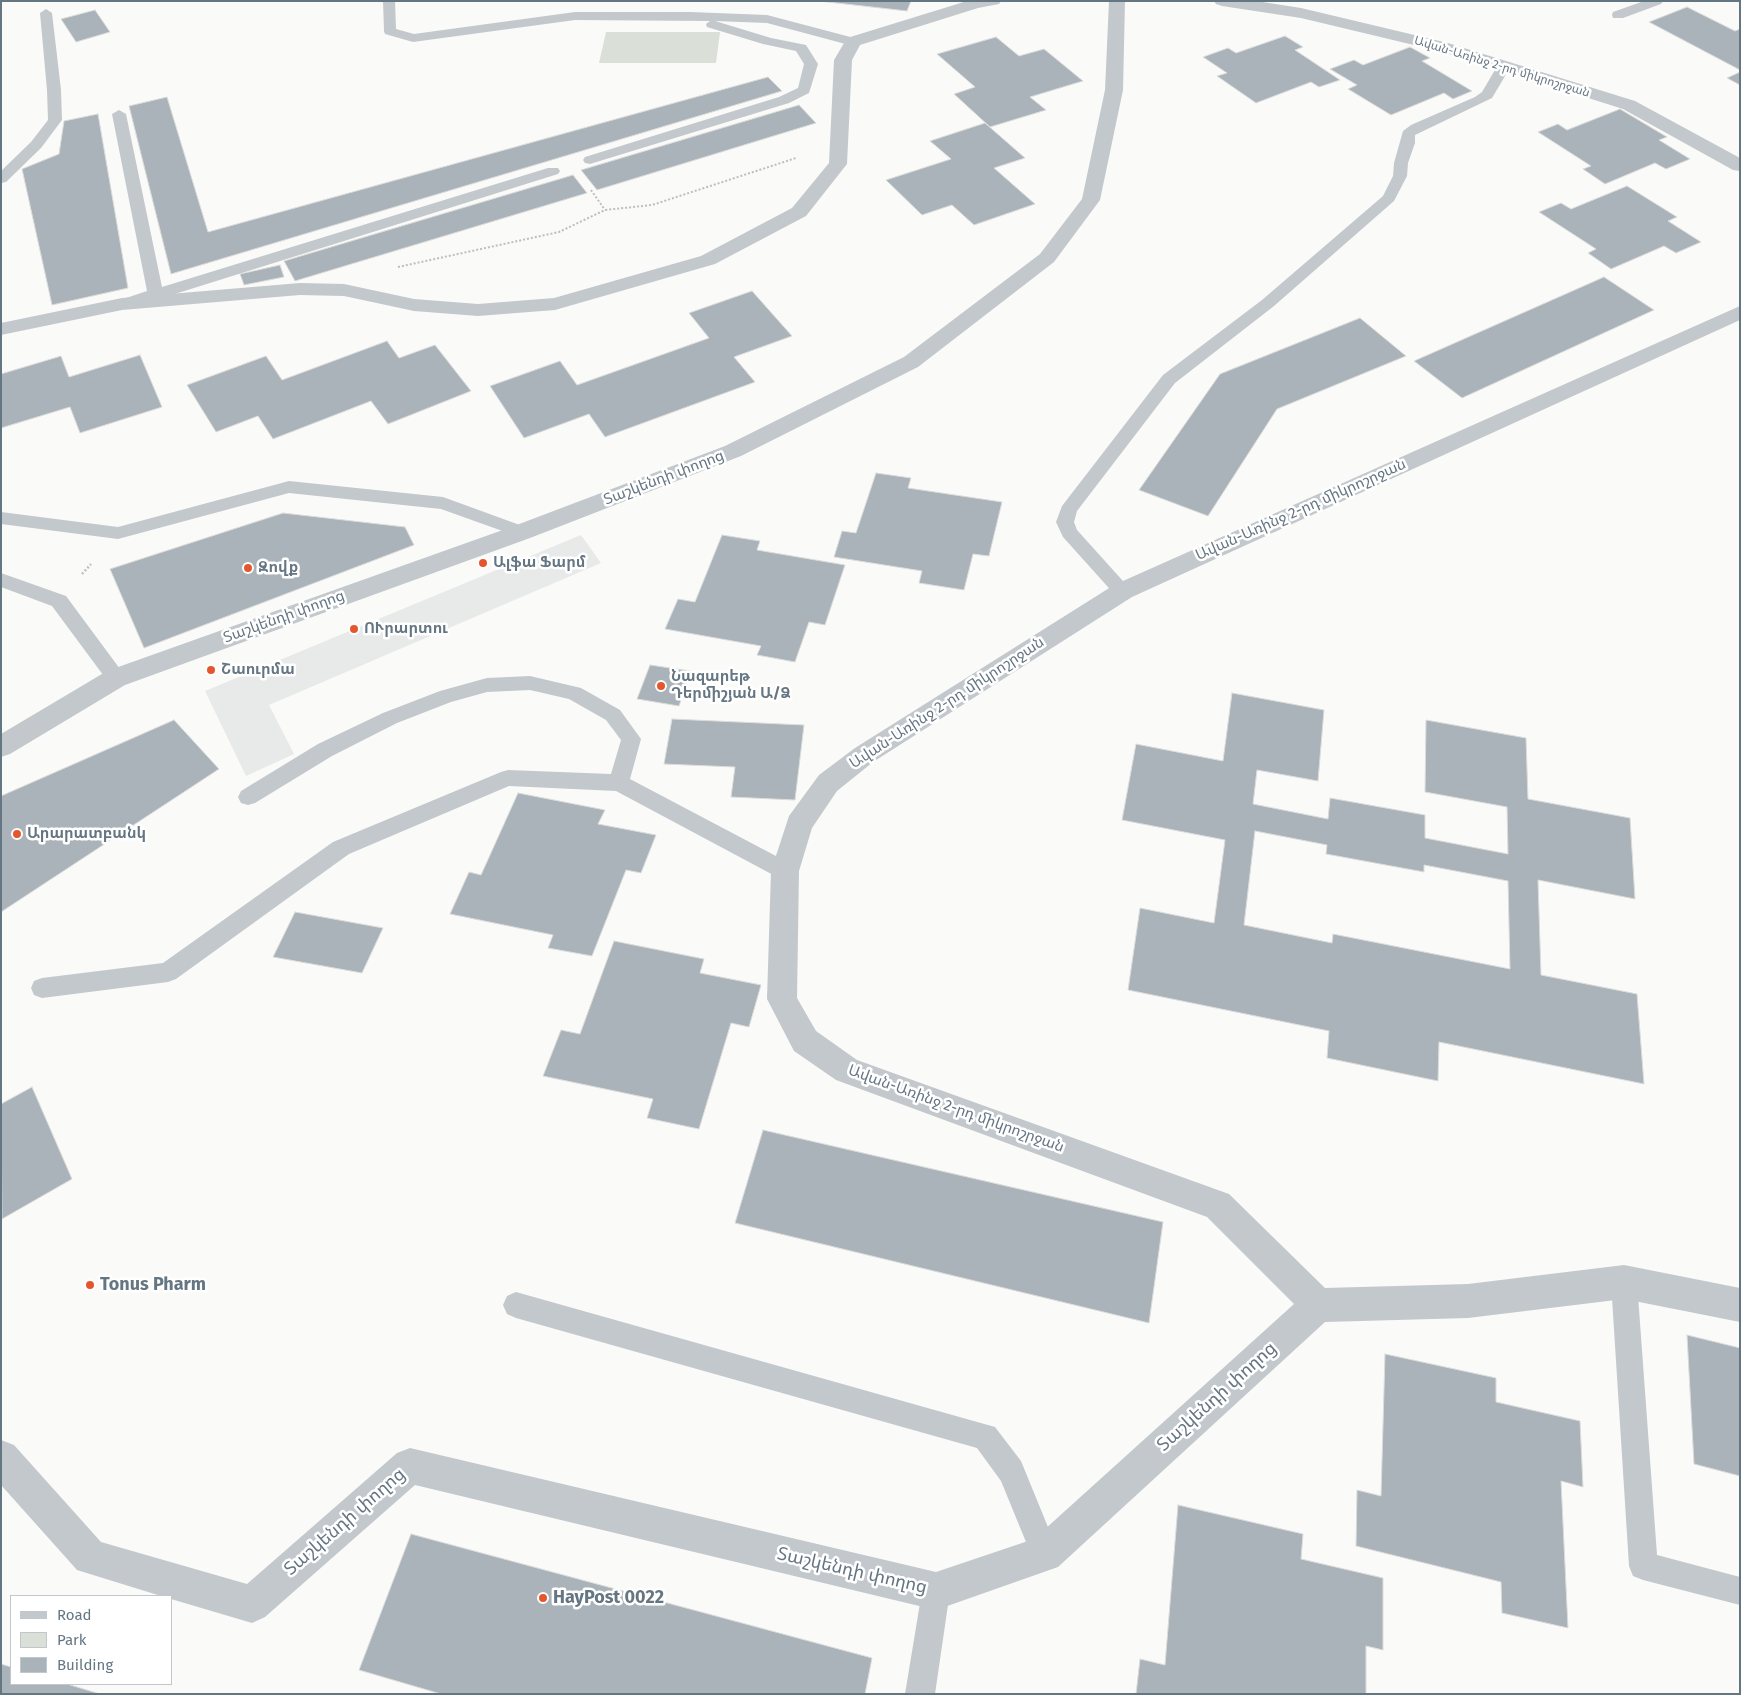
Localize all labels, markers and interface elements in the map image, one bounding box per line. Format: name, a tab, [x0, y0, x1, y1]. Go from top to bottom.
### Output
street label: Ավան-Առինջ 2-րդ միկրոշրջան	[1412, 33, 1592, 101]
street label: Տաշկենդի փողոց	[601, 447, 727, 509]
street label: Ավան-Առինջ 2-րդ միկրոշրջան	[1193, 455, 1409, 565]
place label: Ալֆա Ֆարմ	[493, 554, 586, 572]
marker: Ալֆա Ֆարմ	[477, 557, 489, 569]
place label: Զովք	[258, 559, 298, 577]
marker: Զովք	[242, 562, 254, 574]
street label: Տաշկենդի փողոց	[221, 587, 347, 647]
place label: ՈՒրարտու	[364, 620, 448, 638]
marker: ՈՒրարտու	[348, 623, 360, 635]
street label: Ավան-Առինջ 2-րդ միկրոշրջան	[846, 633, 1048, 773]
place label: Շաուրմա	[221, 661, 295, 679]
marker: Շաուրմա	[205, 664, 217, 676]
place label: Նազարեթ Դերմիշյան Ա/Ձ	[671, 668, 791, 703]
marker: Նազարեթ Դերմիշյան Ա/Ձ	[655, 680, 667, 692]
place label: Արարատբանկ	[27, 825, 146, 843]
marker: Արարատբանկ	[11, 828, 23, 840]
street label: Ավան-Առինջ 2-րդ միկրոշրջան	[846, 1061, 1066, 1157]
place label: Tonus Pharm	[100, 1274, 206, 1296]
marker: Tonus Pharm	[84, 1279, 96, 1291]
street label: Տաշկենդի փողոց	[1153, 1338, 1281, 1456]
street label: Տաշկենդի փողոց	[280, 1464, 410, 1580]
street label: Տաշկենդի փողոց	[775, 1543, 929, 1599]
place label: HayPost 0022	[553, 1587, 664, 1609]
marker: HayPost 0022	[537, 1592, 549, 1604]
legend	[10, 1595, 172, 1685]
text: Road	[57, 1606, 92, 1624]
text: Park	[57, 1631, 87, 1649]
text: Building	[57, 1656, 113, 1674]

